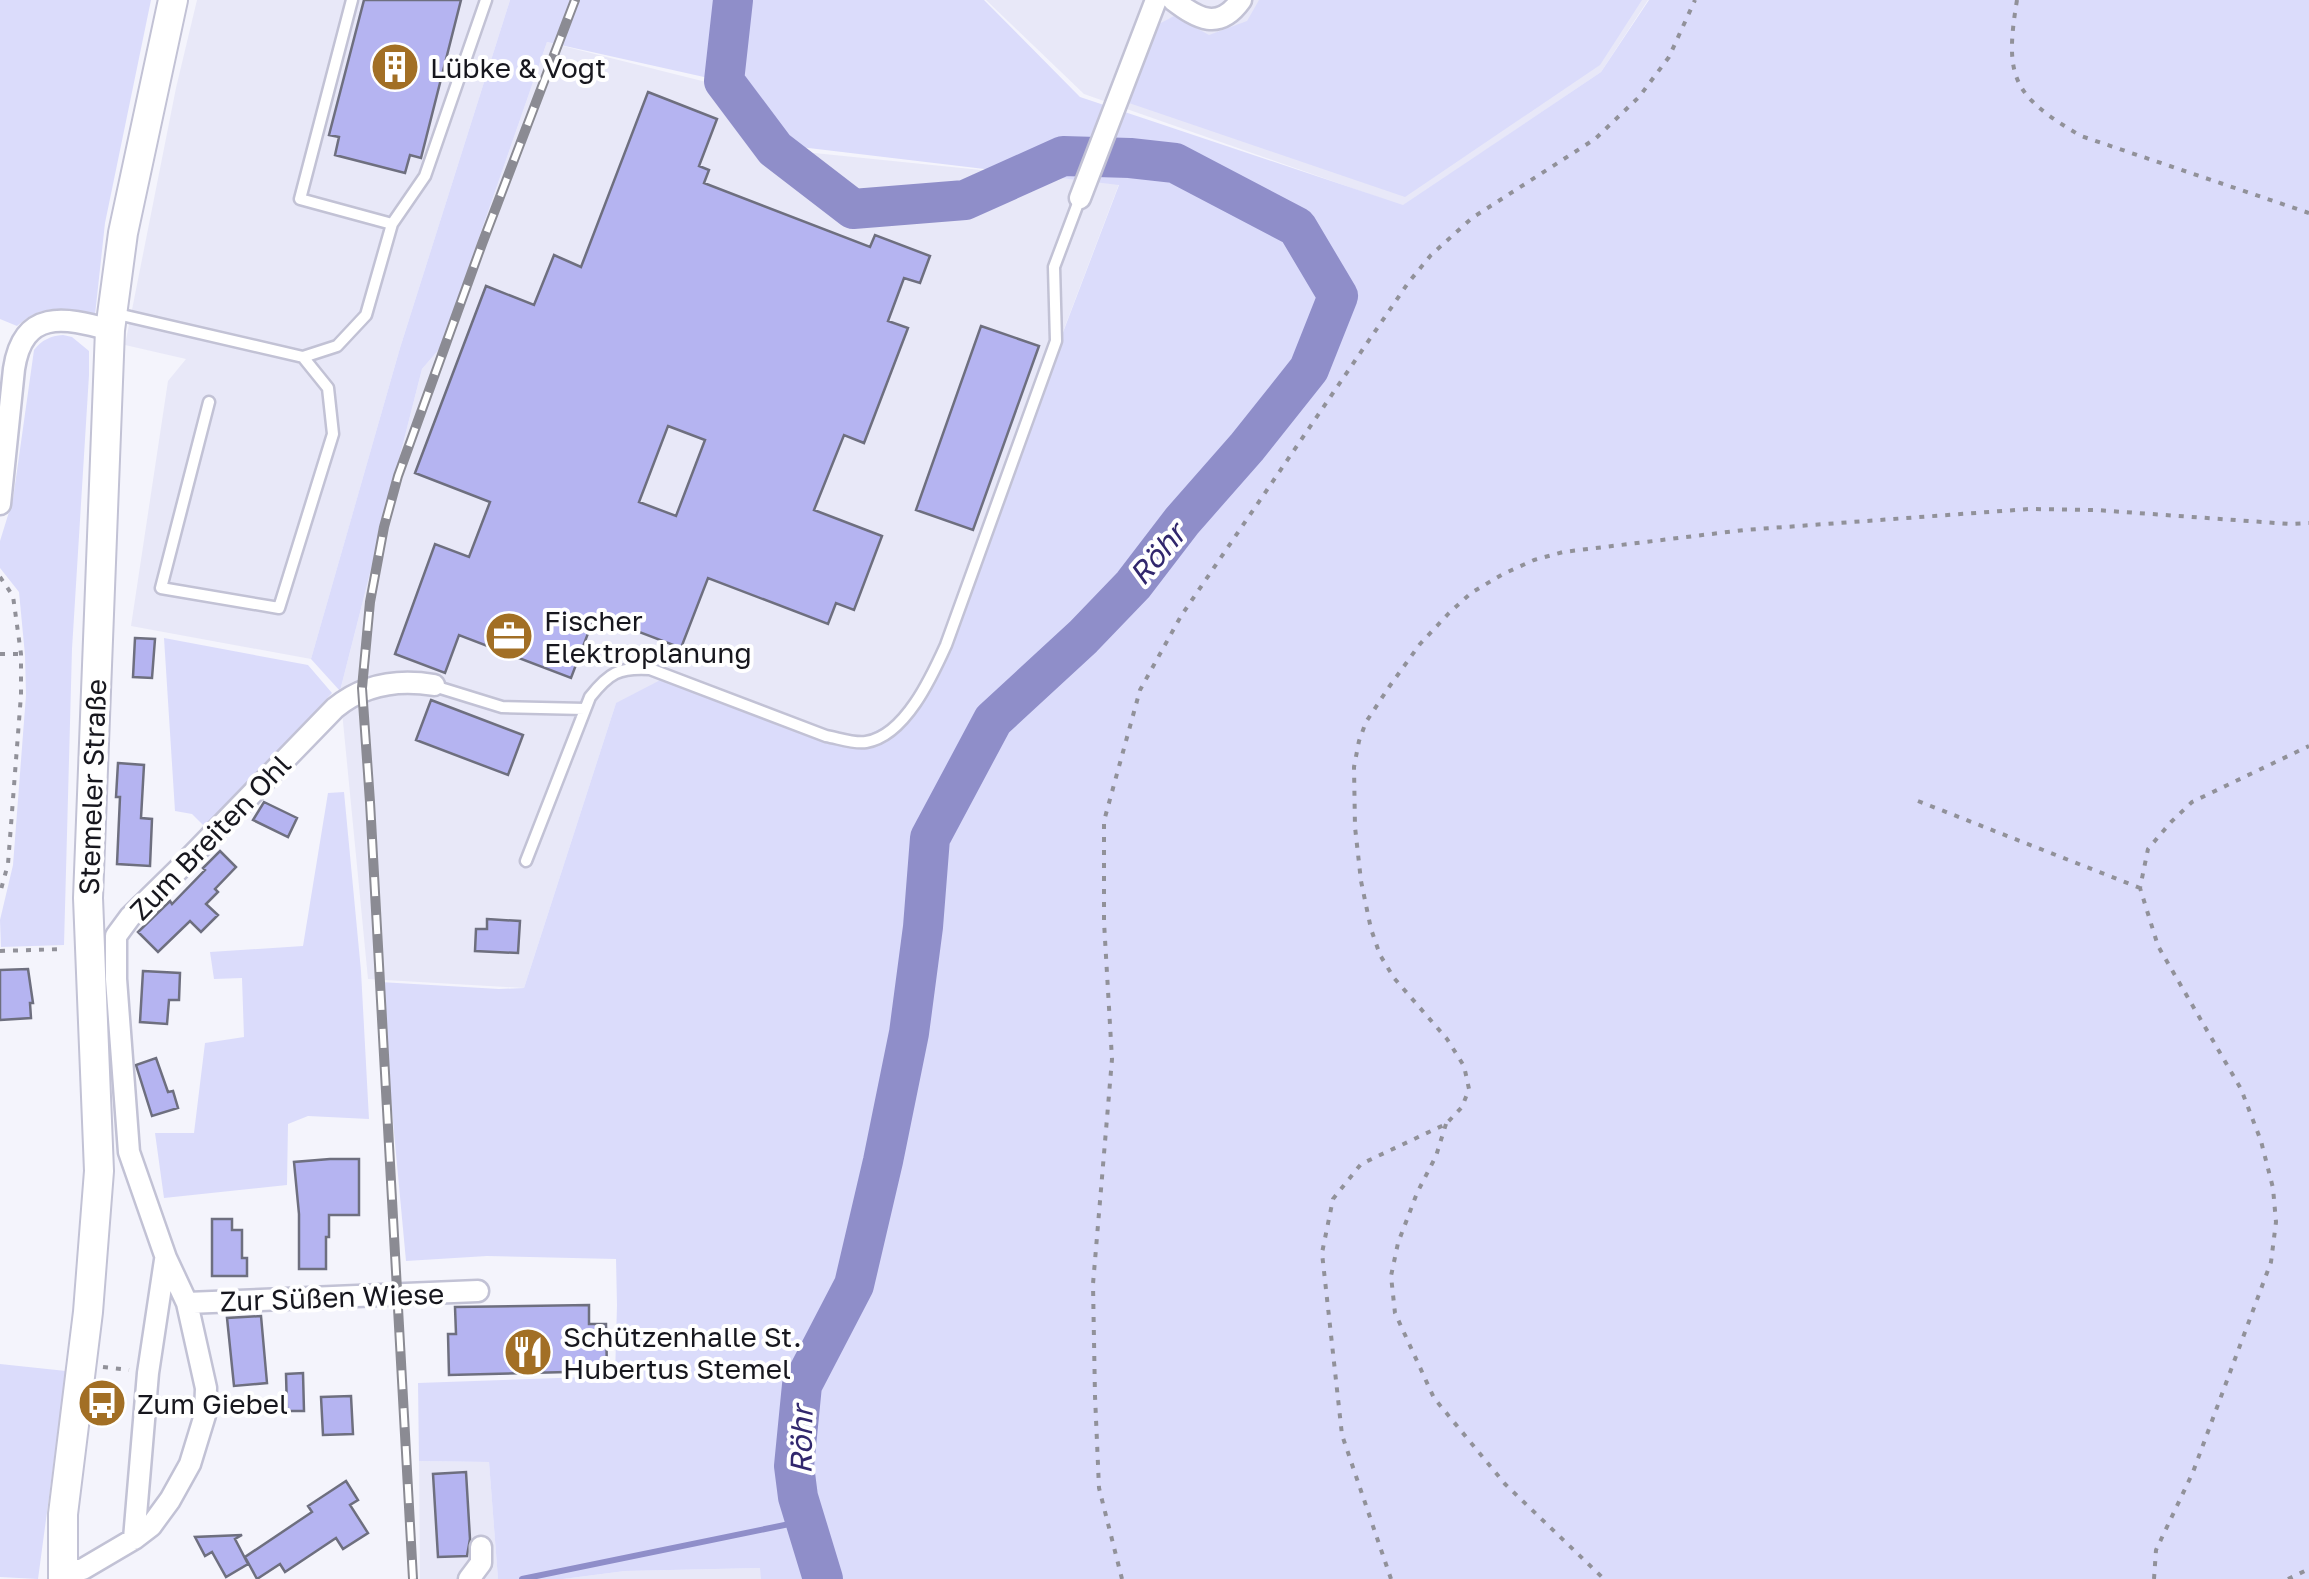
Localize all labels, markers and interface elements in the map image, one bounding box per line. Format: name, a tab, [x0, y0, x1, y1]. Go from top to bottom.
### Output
building icon: Lübke & Vogt	[369, 41, 421, 93]
place label: Lübke & Vogt	[430, 51, 606, 84]
water label: Röhr	[1121, 513, 1195, 592]
place label: Fischer Elektroplanung	[544, 604, 752, 669]
office icon: Fischer Elektroplanung	[483, 610, 535, 662]
street label: Stemeler Straße	[72, 678, 112, 896]
street label: Zum Breiten Ohl	[123, 748, 297, 926]
street label: Zur Süßen Wiese	[219, 1277, 445, 1317]
place label: Schützenhalle St. Hubertus Stemel	[563, 1320, 802, 1385]
restaurant icon: Schützenhalle St. Hubertus Stemel	[502, 1326, 554, 1378]
bus stop icon: Zum Giebel	[76, 1377, 128, 1429]
place label: Zum Giebel	[137, 1387, 288, 1420]
water label: Röhr	[782, 1401, 820, 1474]

